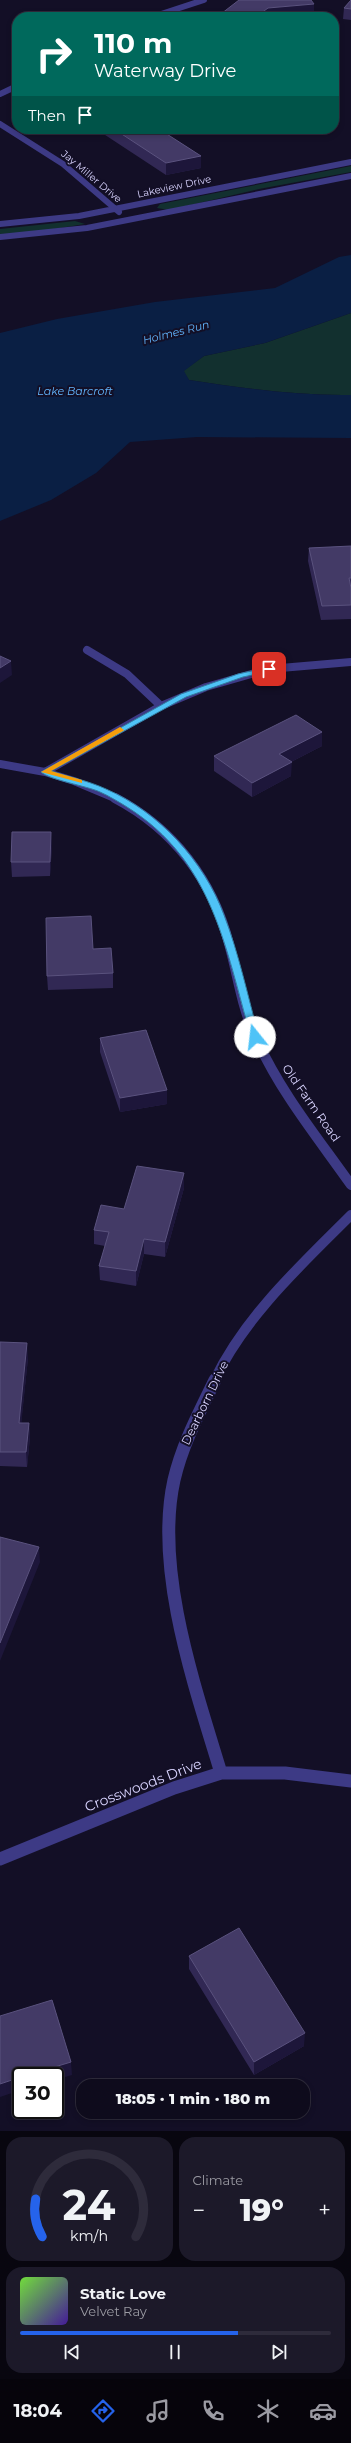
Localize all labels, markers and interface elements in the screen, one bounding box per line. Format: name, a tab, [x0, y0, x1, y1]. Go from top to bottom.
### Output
text: 110 m	[94, 26, 172, 60]
icon: right	[28, 28, 80, 80]
text: Waterway Drive	[94, 60, 236, 82]
icon: arrive	[74, 104, 96, 126]
text: Then	[28, 106, 66, 125]
street label: Jay Miller Drive	[58, 147, 125, 206]
street label: Lakeview Drive	[136, 172, 212, 201]
water label: Holmes Run	[141, 317, 211, 347]
water label: Lake Barcroft	[37, 384, 113, 398]
pin	[252, 652, 286, 686]
icon: arrive	[258, 658, 280, 680]
position arrow	[234, 1016, 276, 1058]
street label: Old Farm Road	[279, 1061, 344, 1144]
street label: Dearborn Drive	[178, 1358, 231, 1447]
street label: Crosswoods Drive	[82, 1754, 204, 1816]
speed limit sign: 30	[12, 2067, 64, 2119]
text: 18:05 · 1 min · 180 m	[116, 2089, 270, 2108]
text: Climate	[193, 2172, 243, 2188]
text: 24	[63, 2180, 116, 2230]
text: 19°	[240, 2192, 284, 2229]
text: −	[193, 2197, 205, 2224]
text: +	[318, 2197, 331, 2224]
text: km/h	[70, 2227, 108, 2245]
text: Static Love	[80, 2284, 166, 2303]
text: Velvet Ray	[80, 2303, 147, 2319]
icon: previous	[61, 2341, 83, 2363]
icon: pause	[164, 2341, 186, 2363]
icon: next	[268, 2341, 290, 2363]
icon: directions	[89, 2397, 117, 2425]
icon: music	[144, 2397, 172, 2425]
icon: phone	[199, 2397, 227, 2425]
icon: climate	[254, 2397, 282, 2425]
icon: car	[309, 2397, 337, 2425]
text: 18:04	[14, 2400, 62, 2422]

